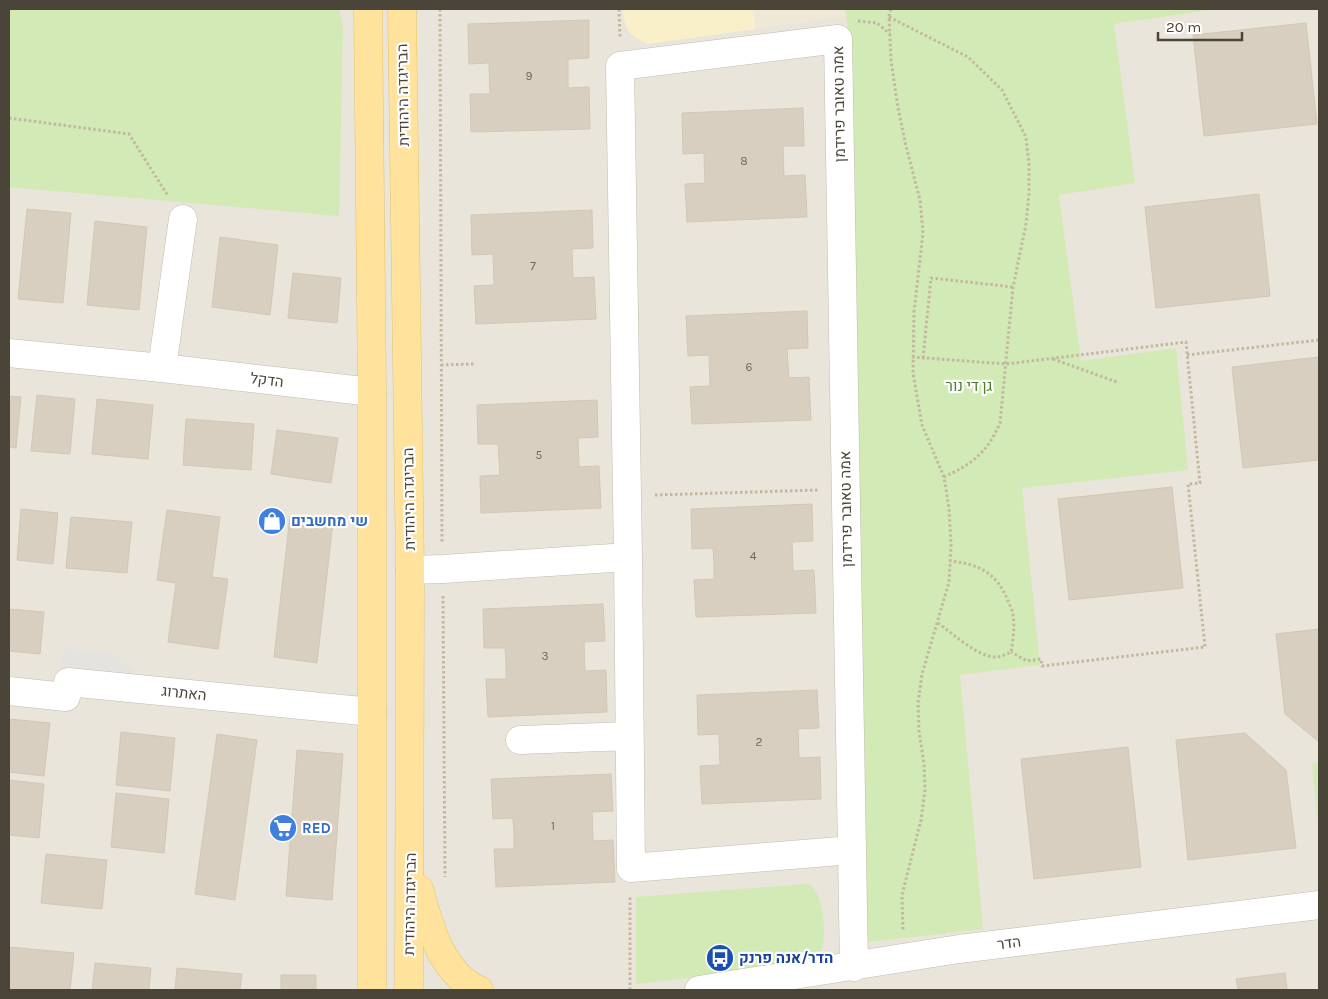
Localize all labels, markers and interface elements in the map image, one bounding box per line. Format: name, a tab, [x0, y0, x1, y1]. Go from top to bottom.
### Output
scale bar	[1158, 10, 1242, 42]
text: 20 m	[1166, 18, 1201, 36]
street label: הבריגדה היהודית	[393, 43, 413, 147]
street label: אמה טאובר פרידמן	[829, 46, 849, 162]
house number: 9	[526, 69, 533, 83]
house number: 8	[740, 154, 748, 168]
house number: 7	[530, 259, 536, 273]
house number: 6	[746, 360, 753, 374]
street label: הדקל	[249, 369, 285, 391]
park label: גן די נור	[946, 377, 993, 395]
street label: הבריגדה היהודית	[399, 447, 419, 551]
house number: 5	[536, 448, 543, 462]
street label: אמה טאובר פרידמן	[836, 451, 856, 567]
shop icon: שי מחשבים	[257, 506, 287, 536]
place label: שי מחשבים	[291, 512, 368, 530]
house number: 4	[750, 549, 757, 563]
house number: 3	[541, 649, 549, 663]
street label: האתרוג	[160, 682, 208, 704]
house number: 2	[756, 735, 763, 749]
supermarket icon: RED	[268, 813, 298, 843]
place label: RED	[302, 819, 331, 837]
house number: 1	[551, 819, 555, 833]
street label: הבריגדה היהודית	[400, 852, 420, 956]
street label: הדר	[996, 933, 1022, 953]
bus stop icon: הדר/אנה פרנק	[705, 943, 735, 973]
place label: הדר/אנה פרנק	[739, 949, 833, 967]

